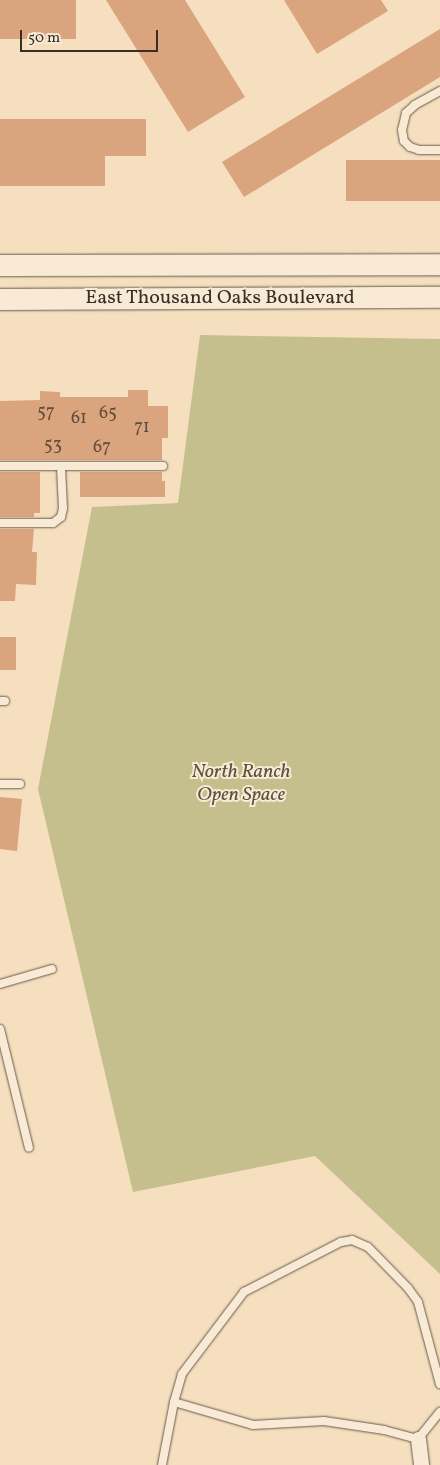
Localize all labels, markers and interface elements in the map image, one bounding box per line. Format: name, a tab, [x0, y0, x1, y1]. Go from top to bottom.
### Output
scale bar	[22, 20, 160, 52]
text: 50 m	[28, 28, 60, 49]
street label: East Thousand Oaks Boulevard	[85, 286, 355, 310]
house number: 57	[37, 402, 55, 424]
house number: 65	[99, 403, 117, 425]
house number: 61	[71, 408, 87, 430]
house number: 71	[134, 417, 150, 439]
house number: 53	[44, 435, 62, 457]
house number: 67	[93, 437, 111, 459]
park label: North Ranch Open Space	[192, 761, 290, 808]

